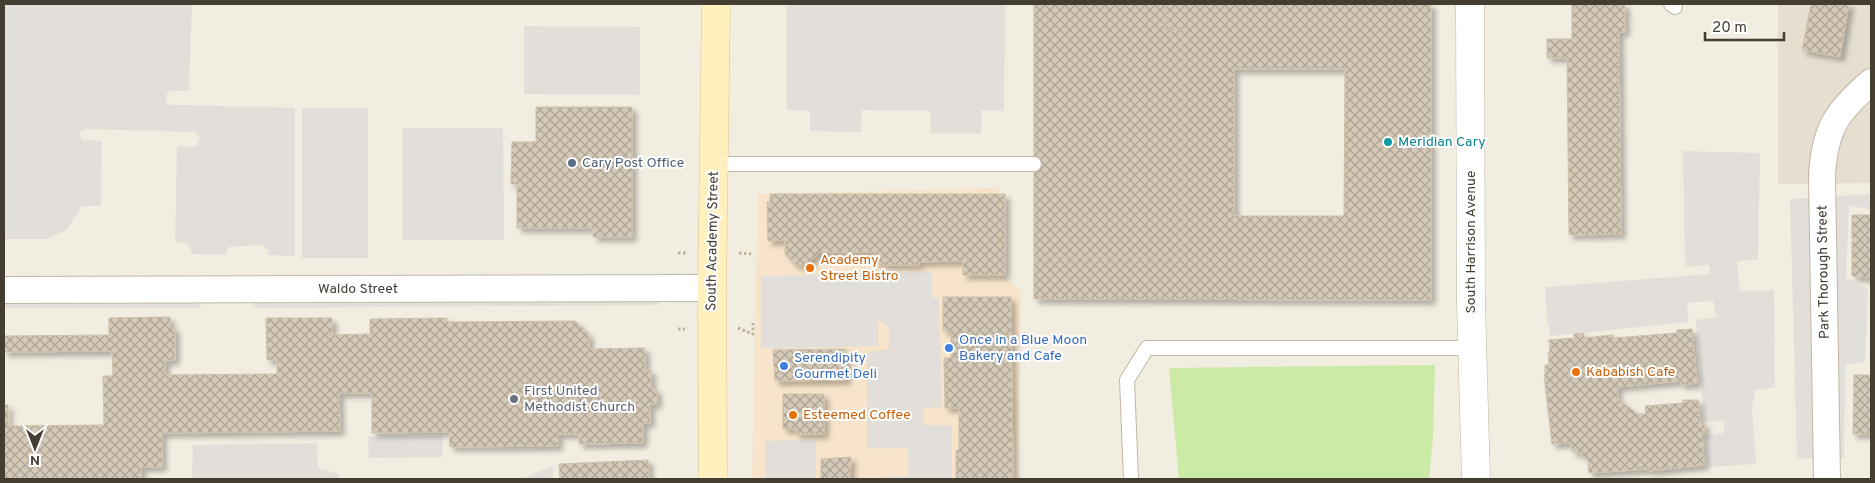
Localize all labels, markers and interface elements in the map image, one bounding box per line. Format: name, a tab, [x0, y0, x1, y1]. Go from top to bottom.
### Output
scale bar	[1705, 10, 1784, 42]
text: 20 m	[1712, 19, 1747, 38]
place label: Meridian Cary	[1398, 134, 1486, 151]
marker: Meridian Cary	[1382, 136, 1394, 148]
place label: Cary Post Office	[582, 155, 684, 172]
marker: Cary Post Office	[566, 157, 578, 169]
street label: South Academy Street	[703, 171, 723, 311]
street label: South Harrison Avenue	[1463, 171, 1480, 313]
street label: Park Thorough Street	[1814, 205, 1834, 339]
place label: Academy Street Bistro	[820, 252, 899, 285]
marker: Academy Street Bistro	[804, 262, 816, 274]
street label: Waldo Street	[318, 281, 398, 298]
place label: Once in a Blue Moon Bakery and Cafe	[959, 332, 1087, 365]
marker: Once in a Blue Moon Bakery and Cafe	[943, 342, 955, 354]
place label: Serendipity Gourmet Deli	[794, 350, 877, 383]
marker: Serendipity Gourmet Deli	[778, 360, 790, 372]
place label: Kababish Cafe	[1586, 364, 1675, 381]
marker: Kababish Cafe	[1570, 366, 1582, 378]
place label: First United Methodist Church	[524, 383, 635, 416]
marker: First United Methodist Church	[508, 393, 520, 405]
place label: Esteemed Coffee	[803, 407, 911, 424]
marker: Esteemed Coffee	[787, 409, 799, 421]
north arrow	[10, 423, 60, 473]
text: N	[30, 451, 40, 468]

